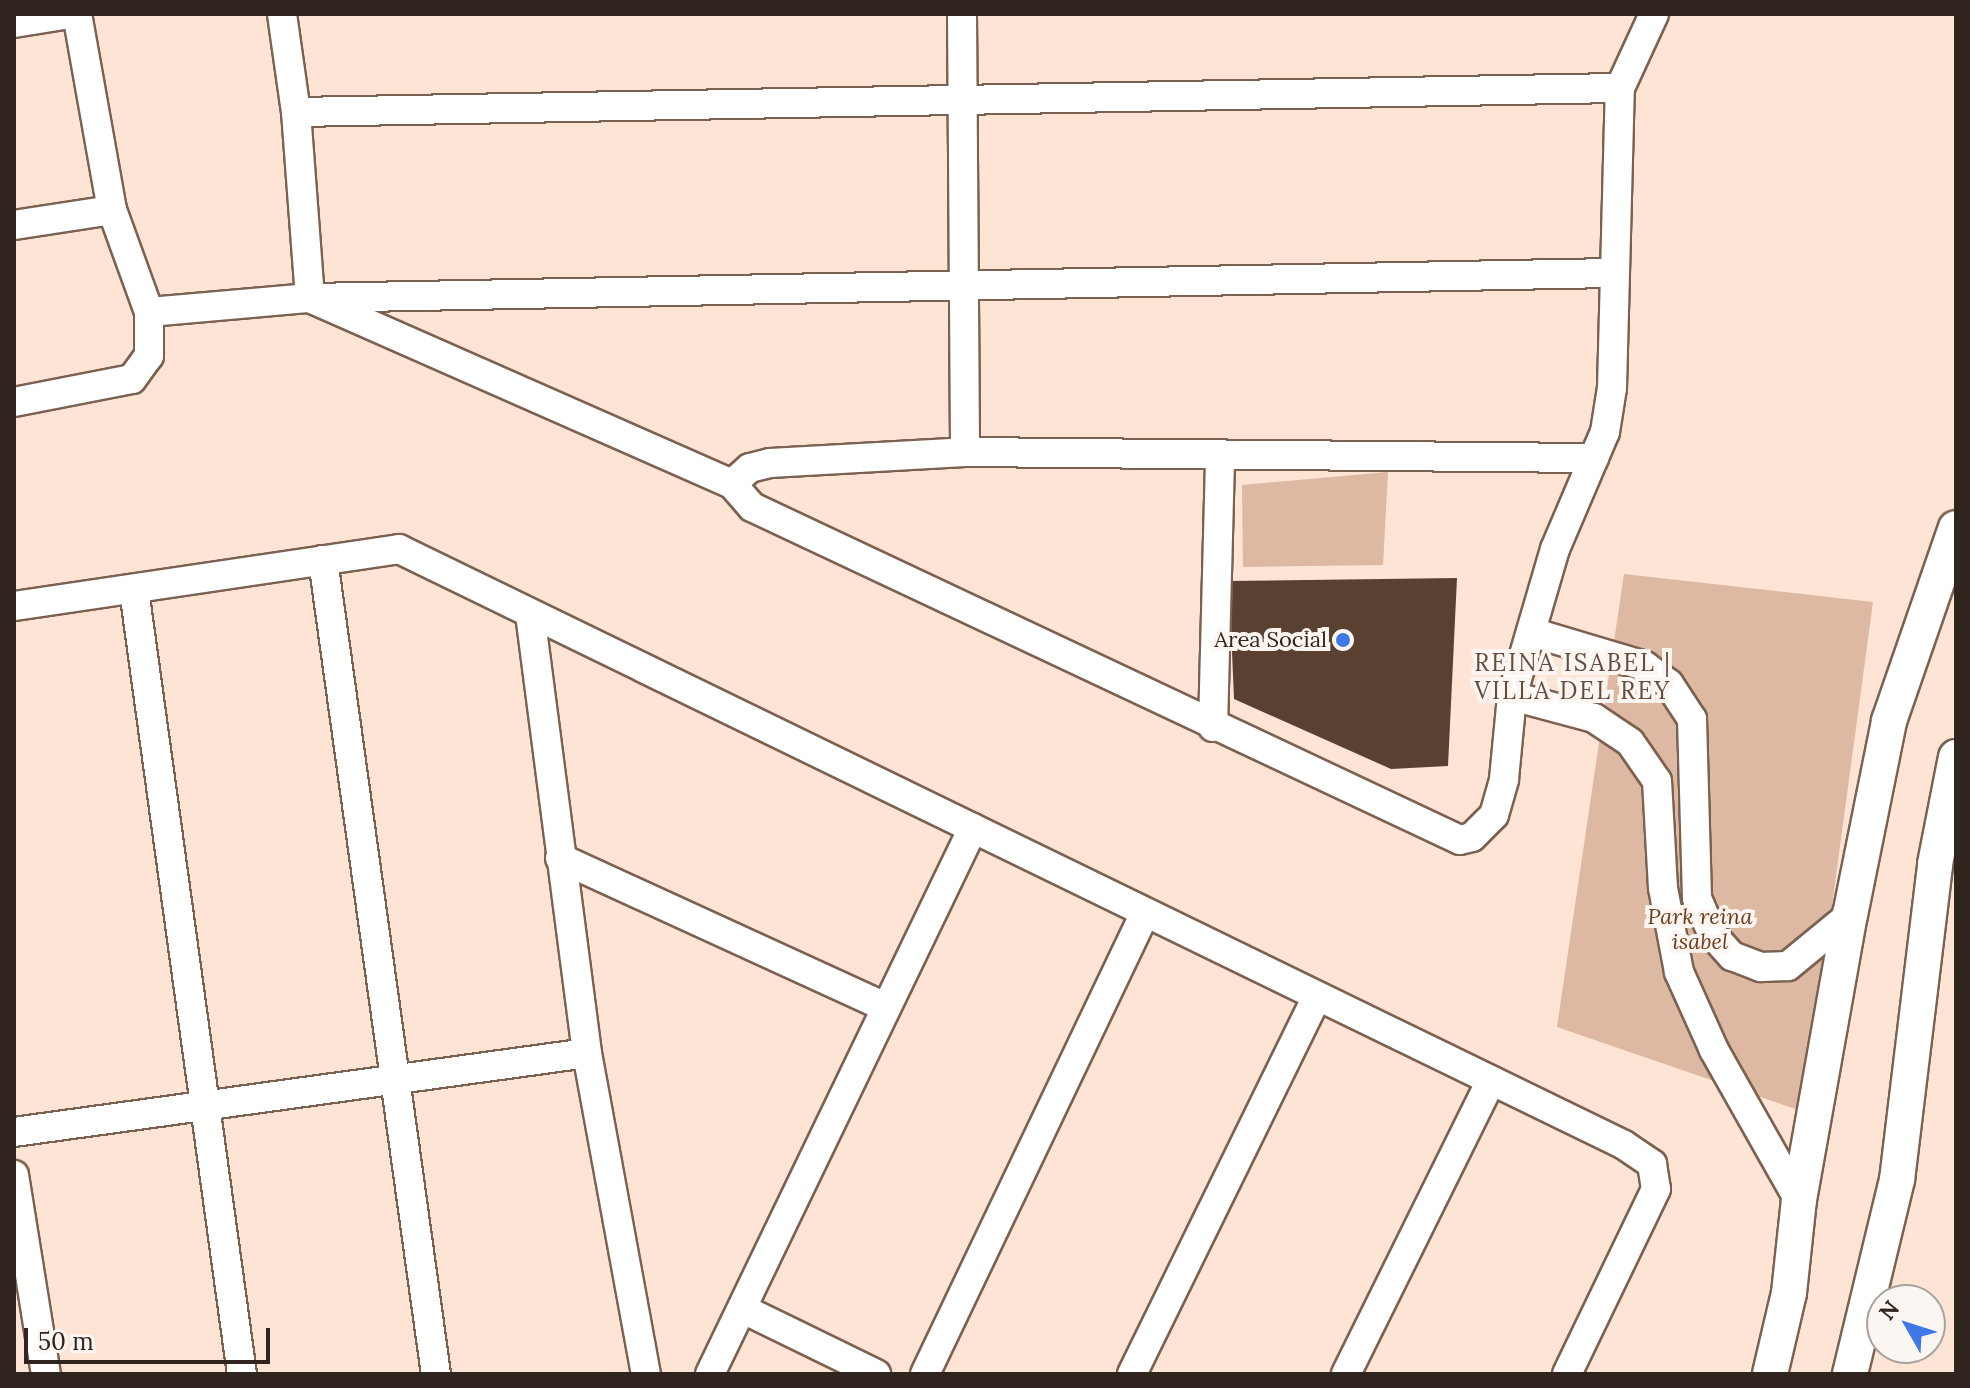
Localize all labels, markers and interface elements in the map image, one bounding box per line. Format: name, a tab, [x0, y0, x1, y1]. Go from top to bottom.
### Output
place label: Area Social	[1214, 627, 1327, 653]
marker: Area Social	[1334, 631, 1352, 649]
district label: REINA ISABEL | VILLA DEL REY	[1474, 649, 1672, 705]
park label: Park reina isabel	[1648, 903, 1752, 954]
north arrow	[1866, 1284, 1946, 1364]
text: N	[1873, 1295, 1905, 1326]
scale bar	[28, 1312, 274, 1362]
text: 50 m	[38, 1326, 94, 1357]

